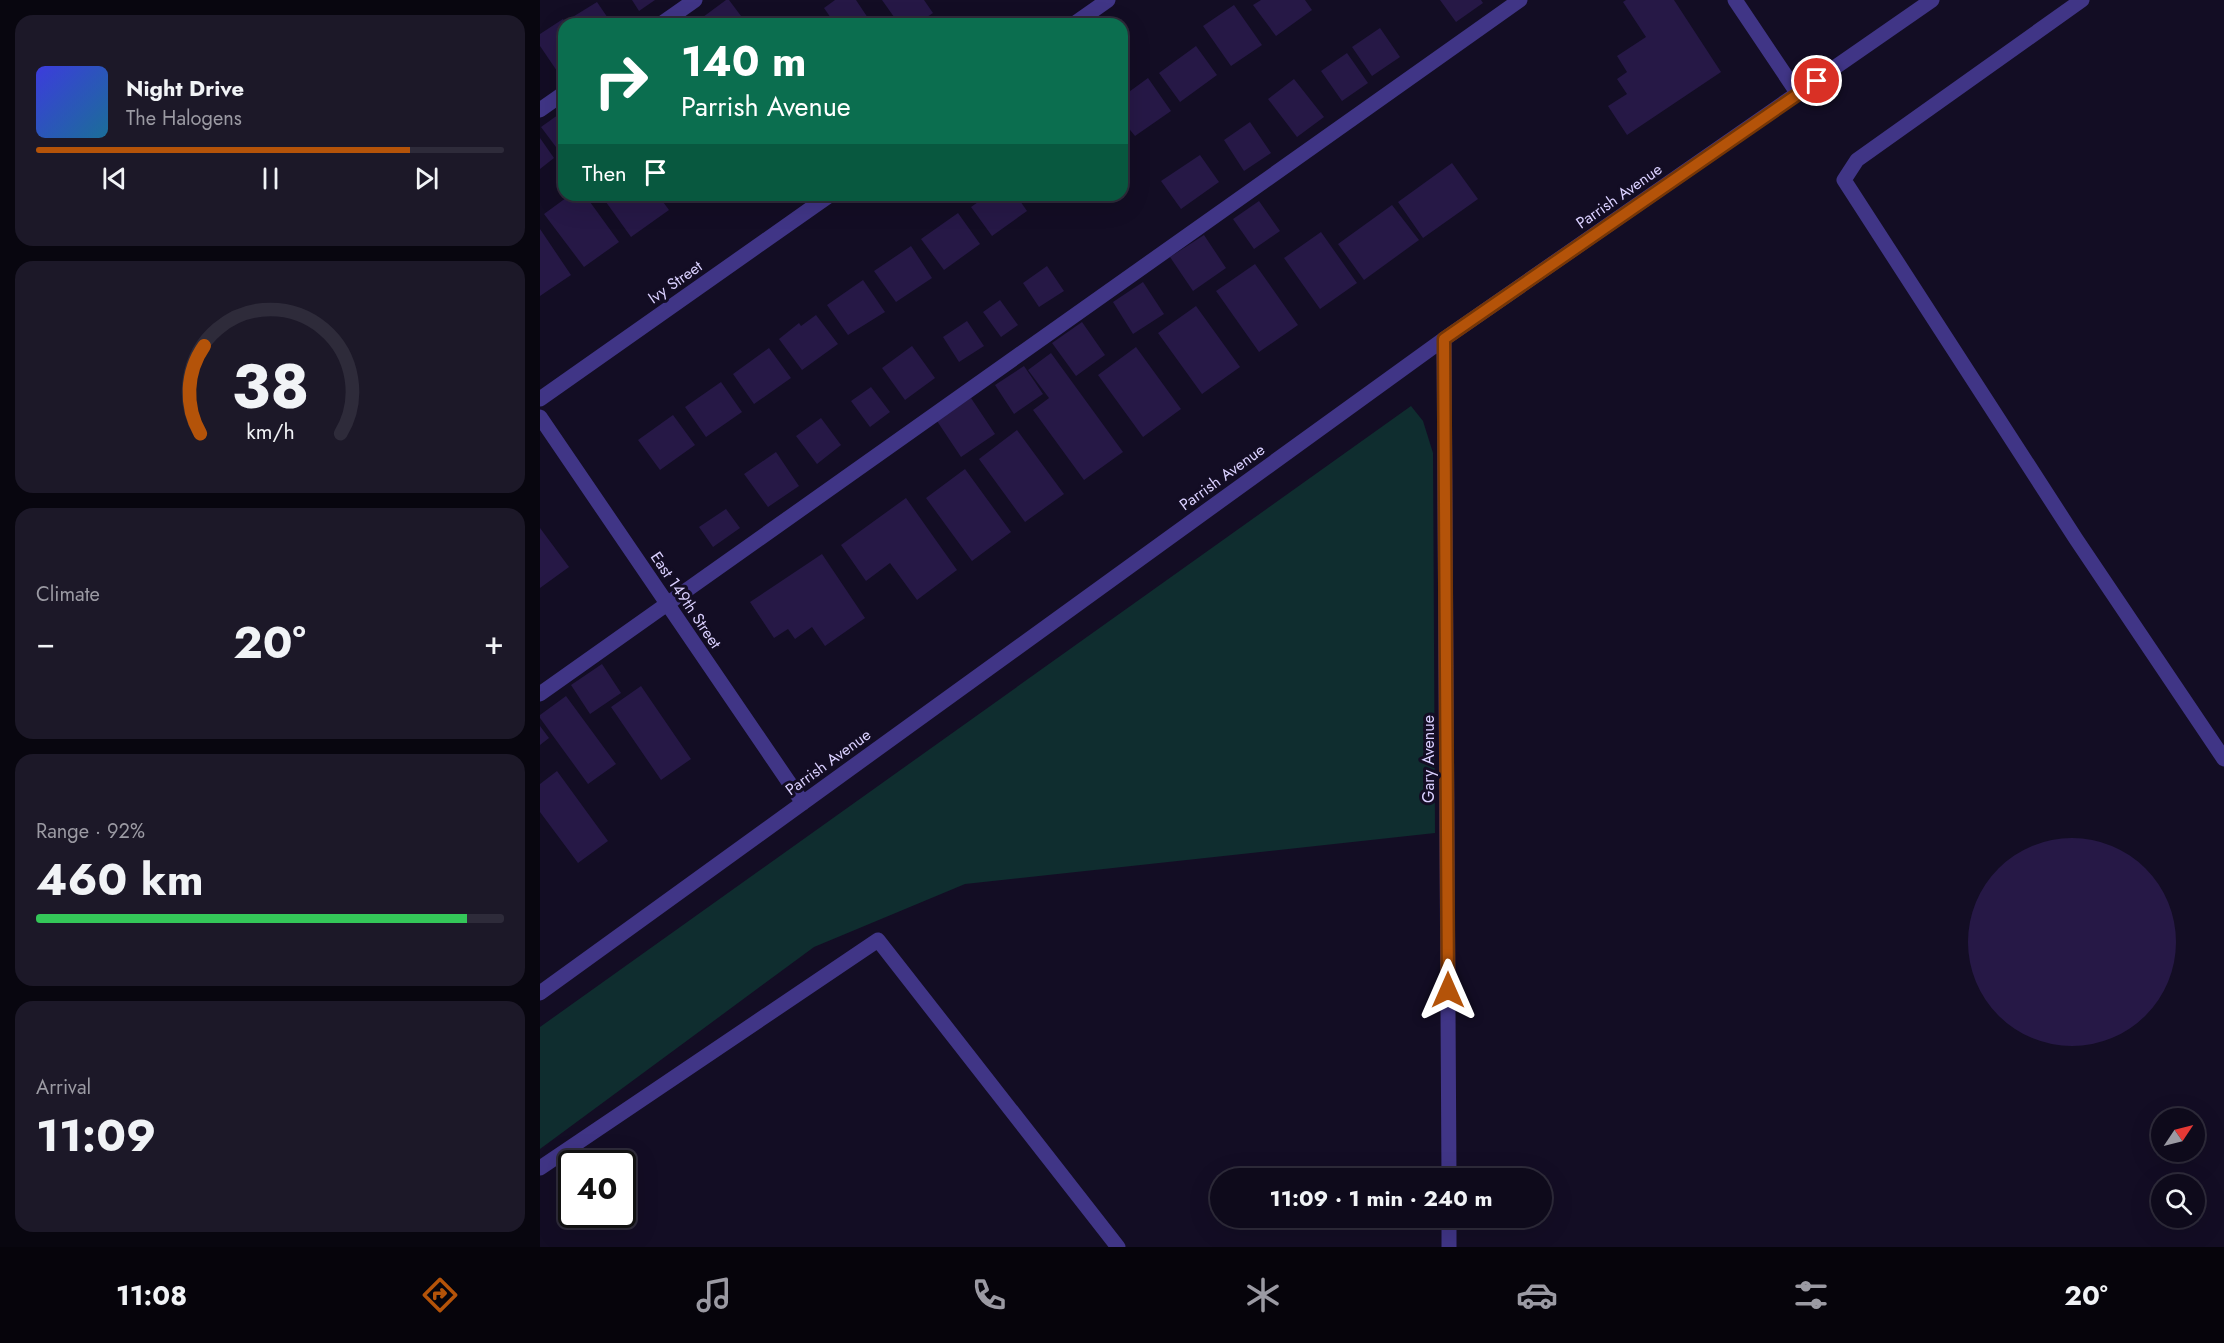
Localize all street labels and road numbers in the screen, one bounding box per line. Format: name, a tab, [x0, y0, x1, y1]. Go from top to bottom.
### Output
street label: Parrish Avenue	[1571, 158, 1667, 234]
street label: Ivy Street	[643, 255, 707, 309]
street label: Parrish Avenue	[1175, 438, 1269, 516]
street label: East 149th Street	[645, 547, 727, 653]
street label: Gary Avenue	[1417, 715, 1440, 803]
street label: Parrish Avenue	[781, 723, 875, 801]

